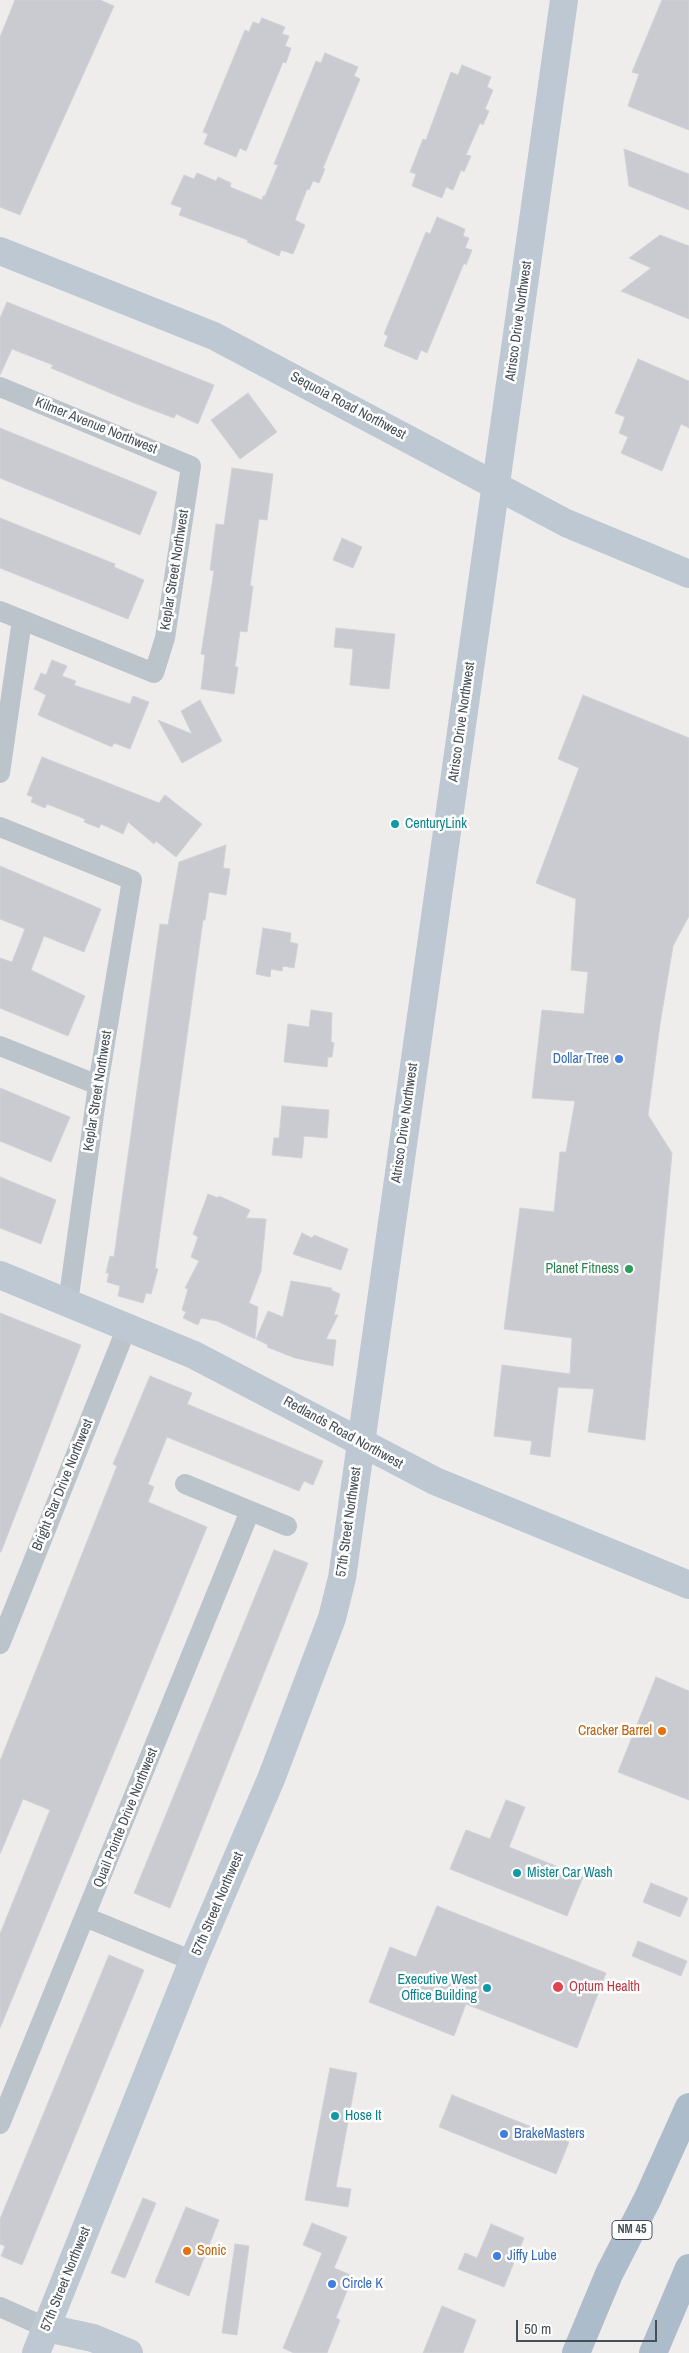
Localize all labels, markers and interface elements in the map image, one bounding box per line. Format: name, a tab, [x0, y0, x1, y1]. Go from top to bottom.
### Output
street label: Atrisco Drive Northwest	[502, 260, 536, 382]
street label: Sequoia Road Northwest	[287, 368, 409, 444]
street label: Kilmer Avenue Northwest	[33, 394, 159, 458]
street label: Keplar Street Northwest	[157, 509, 193, 631]
street label: Atrisco Drive Northwest	[445, 661, 479, 783]
place label: CenturyLink	[405, 816, 467, 832]
marker: CenturyLink	[389, 818, 401, 830]
street label: Keplar Street Northwest	[80, 1030, 116, 1152]
place label: Dollar Tree	[553, 1051, 609, 1067]
marker: Dollar Tree	[613, 1053, 625, 1065]
street label: Atrisco Drive Northwest	[388, 1062, 422, 1184]
place label: Planet Fitness	[546, 1261, 619, 1277]
marker: Planet Fitness	[623, 1263, 635, 1275]
street label: Redlands Road Northwest	[280, 1393, 406, 1473]
street label: Bright Star Drive Northwest	[29, 1417, 97, 1553]
street label: 57th Street Northwest	[333, 1466, 365, 1578]
place label: Cracker Barrel	[578, 1723, 652, 1739]
marker: Cracker Barrel	[656, 1725, 668, 1737]
street label: Quail Pointe Drive Northwest	[90, 1746, 162, 1890]
street label: 57th Street Northwest	[189, 1850, 247, 1958]
place label: Mister Car Wash	[527, 1865, 613, 1881]
marker: Mister Car Wash	[511, 1867, 523, 1879]
place label: Executive West Office Building	[397, 1972, 477, 2004]
place label: Optum Health	[569, 1979, 640, 1995]
marker: Optum Health	[551, 1980, 565, 1994]
marker: Executive West Office Building	[481, 1982, 493, 1994]
place label: Hose It	[345, 2108, 381, 2124]
marker: Hose It	[329, 2110, 341, 2122]
place label: BrakeMasters	[514, 2126, 585, 2142]
marker: BrakeMasters	[498, 2128, 510, 2140]
road number: NM 45	[612, 2220, 652, 2240]
street label: 57th Street Northwest	[37, 2224, 95, 2334]
place label: Sonic	[197, 2243, 226, 2259]
marker: Sonic	[181, 2245, 193, 2257]
place label: Jiffy Lube	[507, 2248, 557, 2264]
marker: Jiffy Lube	[491, 2250, 503, 2262]
place label: Circle K	[342, 2276, 383, 2292]
marker: Circle K	[326, 2278, 338, 2290]
scale bar	[519, 2310, 660, 2342]
text: 50 m	[524, 2318, 551, 2339]

